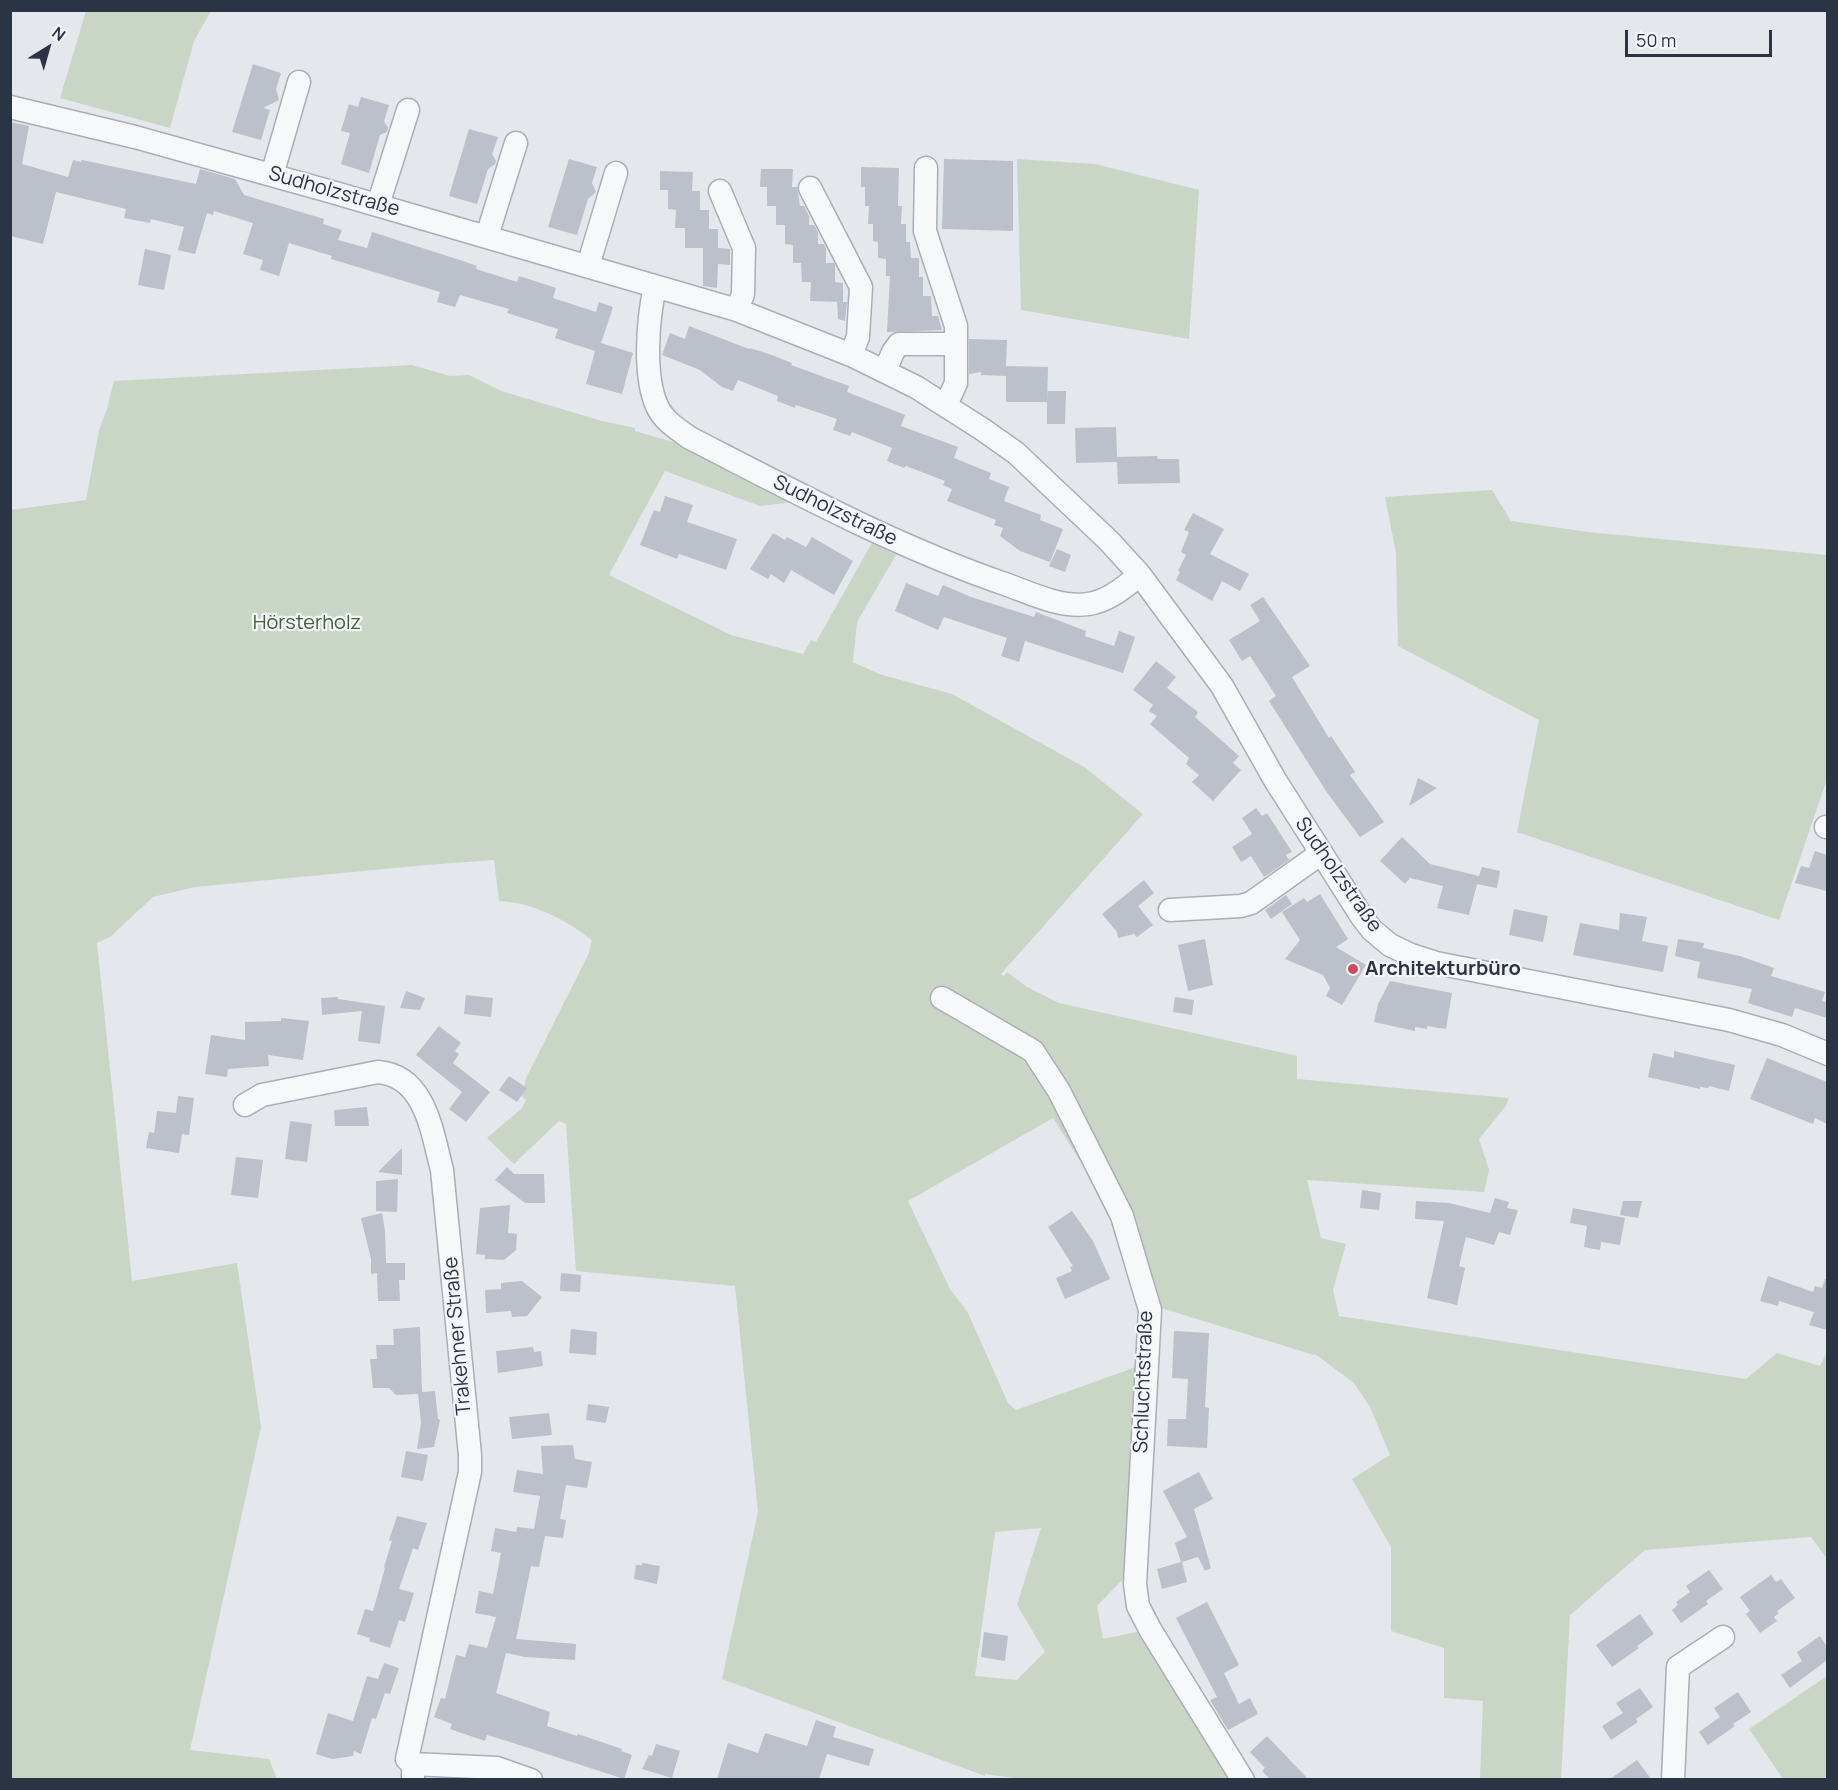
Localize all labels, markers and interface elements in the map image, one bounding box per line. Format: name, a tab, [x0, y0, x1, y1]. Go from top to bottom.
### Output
north arrow	[18, 18, 78, 78]
scale bar	[1628, 18, 1775, 56]
text: N	[48, 21, 70, 46]
text: 50 m	[1636, 28, 1676, 52]
street label: Sudholzstraße	[266, 162, 402, 222]
street label: Sudholzstraße	[769, 471, 901, 551]
park label: Hörsterholz	[253, 611, 361, 635]
street label: Sudholzstraße	[1289, 813, 1387, 937]
place label: Architekturbüro	[1365, 957, 1521, 981]
marker: Architekturbüro	[1346, 962, 1360, 976]
street label: Trakehner Straße	[439, 1256, 477, 1416]
street label: Schluchtstraße	[1130, 1310, 1158, 1454]

